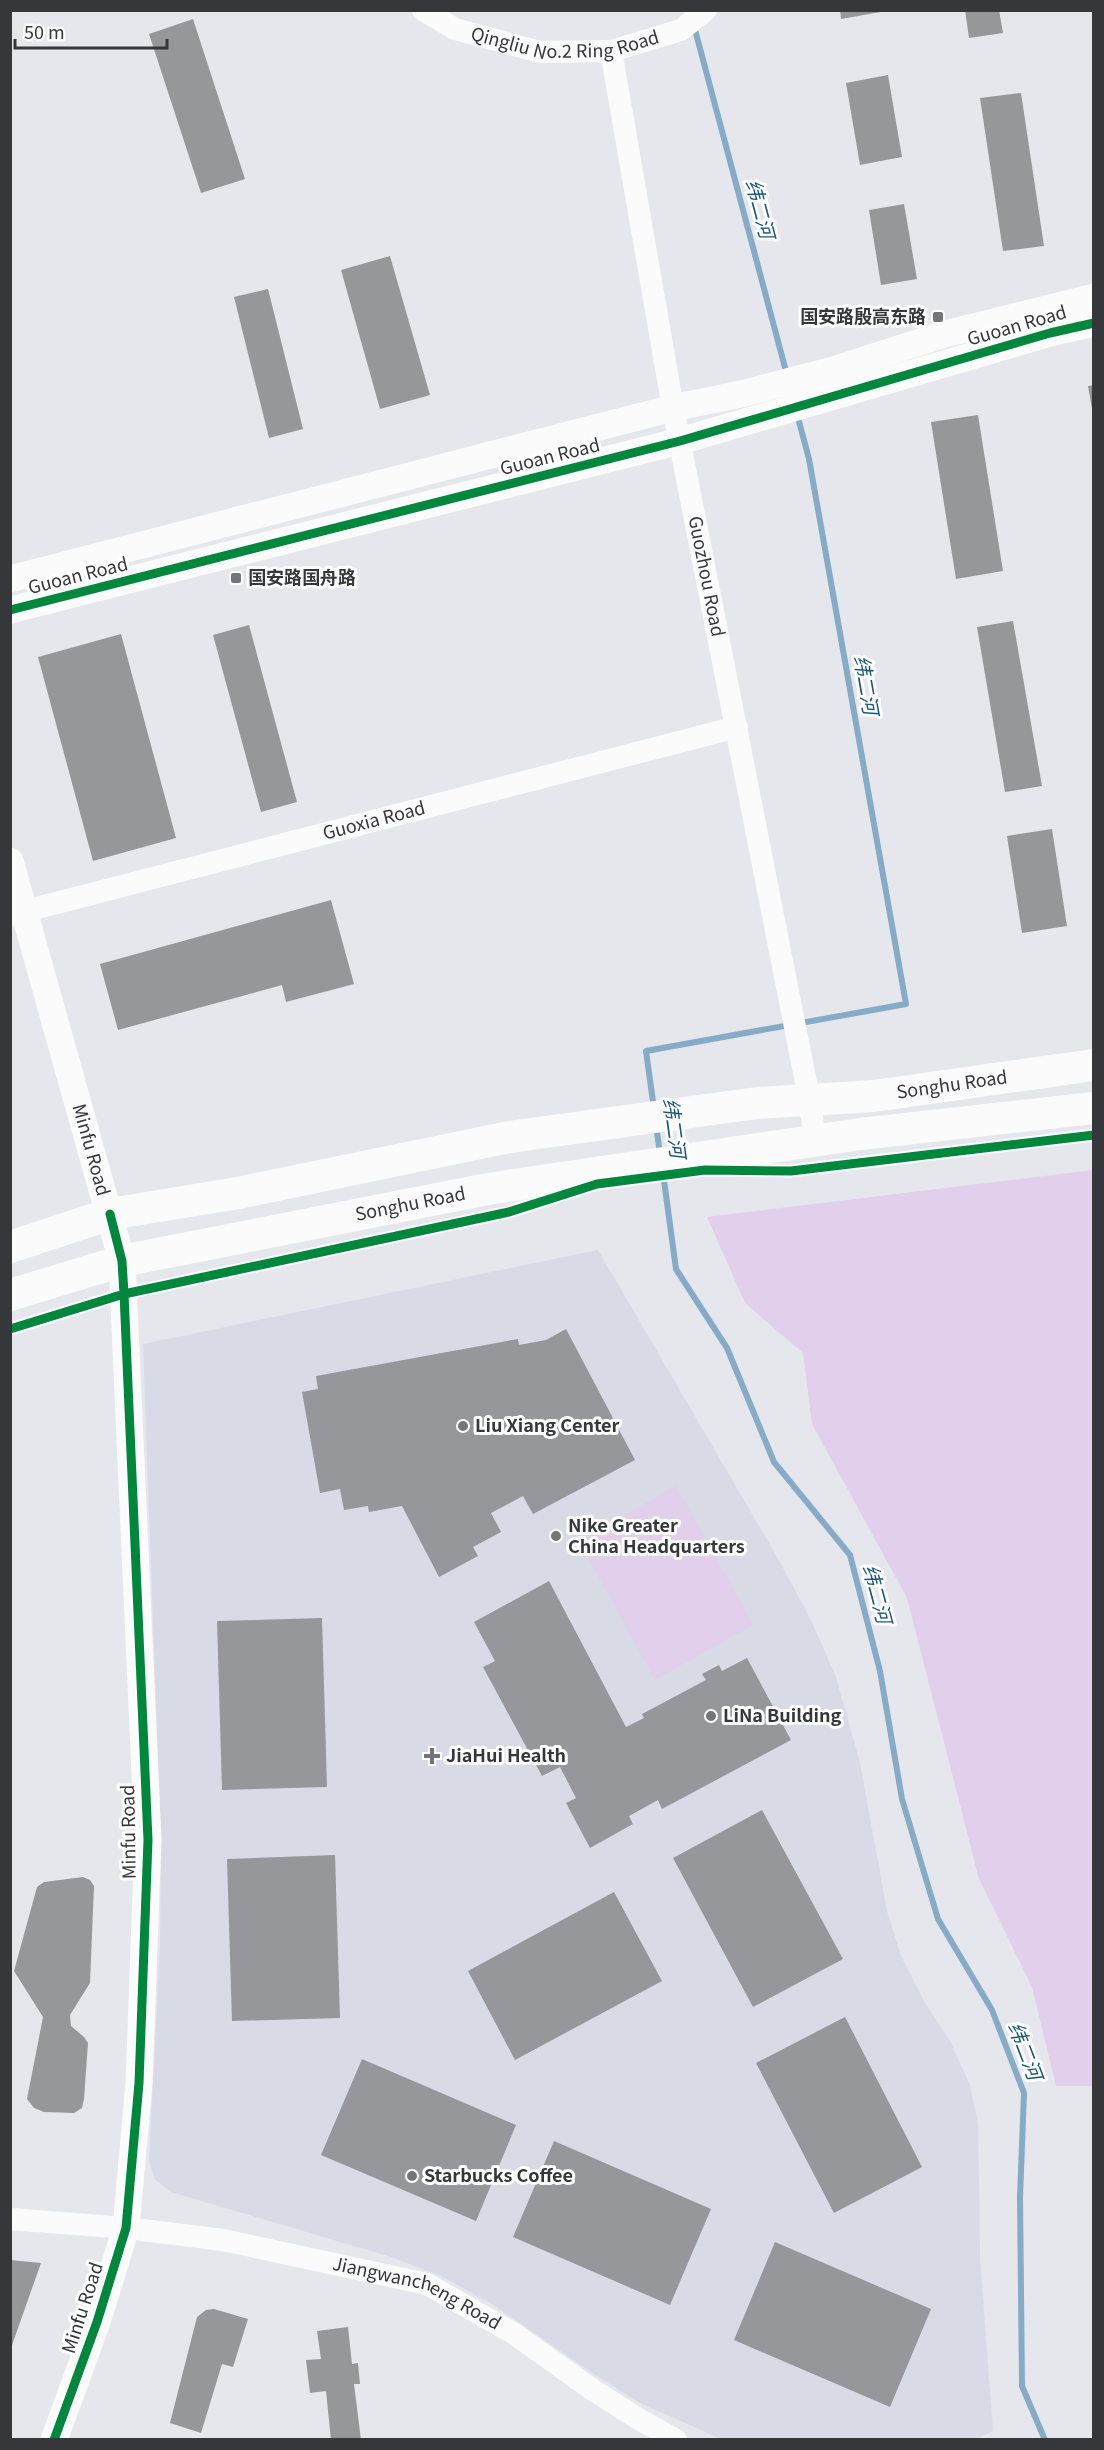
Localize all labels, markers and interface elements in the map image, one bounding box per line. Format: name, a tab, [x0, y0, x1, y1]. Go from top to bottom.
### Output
scale bar	[15, 12, 166, 50]
text: 50 m	[24, 18, 65, 44]
street label: Qingliu No.2 Ring Road	[468, 19, 662, 64]
water label: 纬二河	[740, 176, 784, 245]
street label: Guoan Road	[964, 298, 1069, 351]
place label: 国安路殷高东路	[800, 302, 926, 328]
marker: 国安路殷高东路	[931, 310, 945, 324]
street label: Guoan Road	[497, 430, 602, 480]
street label: Guozhou Road	[684, 513, 733, 639]
street label: Guoan Road	[25, 549, 130, 599]
place label: 国安路国舟路	[248, 563, 356, 589]
marker: 国安路国舟路	[229, 571, 243, 585]
water label: 纬二河	[848, 653, 888, 721]
street label: Guoxia Road	[319, 793, 428, 845]
street label: Songhu Road	[895, 1062, 1009, 1104]
water label: 纬二河	[657, 1096, 695, 1163]
street label: Minfu Road	[68, 1100, 118, 1198]
street label: Songhu Road	[353, 1179, 467, 1226]
place label: Liu Xiang Center	[475, 1411, 620, 1437]
marker: Liu Xiang Center	[456, 1419, 470, 1433]
place label: Nike Greater China Headquarters	[568, 1511, 745, 1558]
marker: Nike Greater China Headquarters	[549, 1529, 563, 1543]
water label: 纬二河	[857, 1561, 901, 1630]
place label: LiNa Building	[723, 1701, 842, 1727]
marker: LiNa Building	[704, 1709, 718, 1723]
place label: JiaHui Health	[446, 1741, 566, 1767]
marker: JiaHui Health	[423, 1747, 441, 1765]
street label: Minfu Road	[113, 1785, 141, 1879]
water label: 纬二河	[1002, 2017, 1052, 2087]
place label: Starbucks Coffee	[424, 2161, 573, 2187]
marker: Starbucks Coffee	[405, 2169, 419, 2183]
street label: Jiangwancheng Road	[330, 2249, 506, 2335]
street label: Minfu Road	[54, 2258, 108, 2356]

